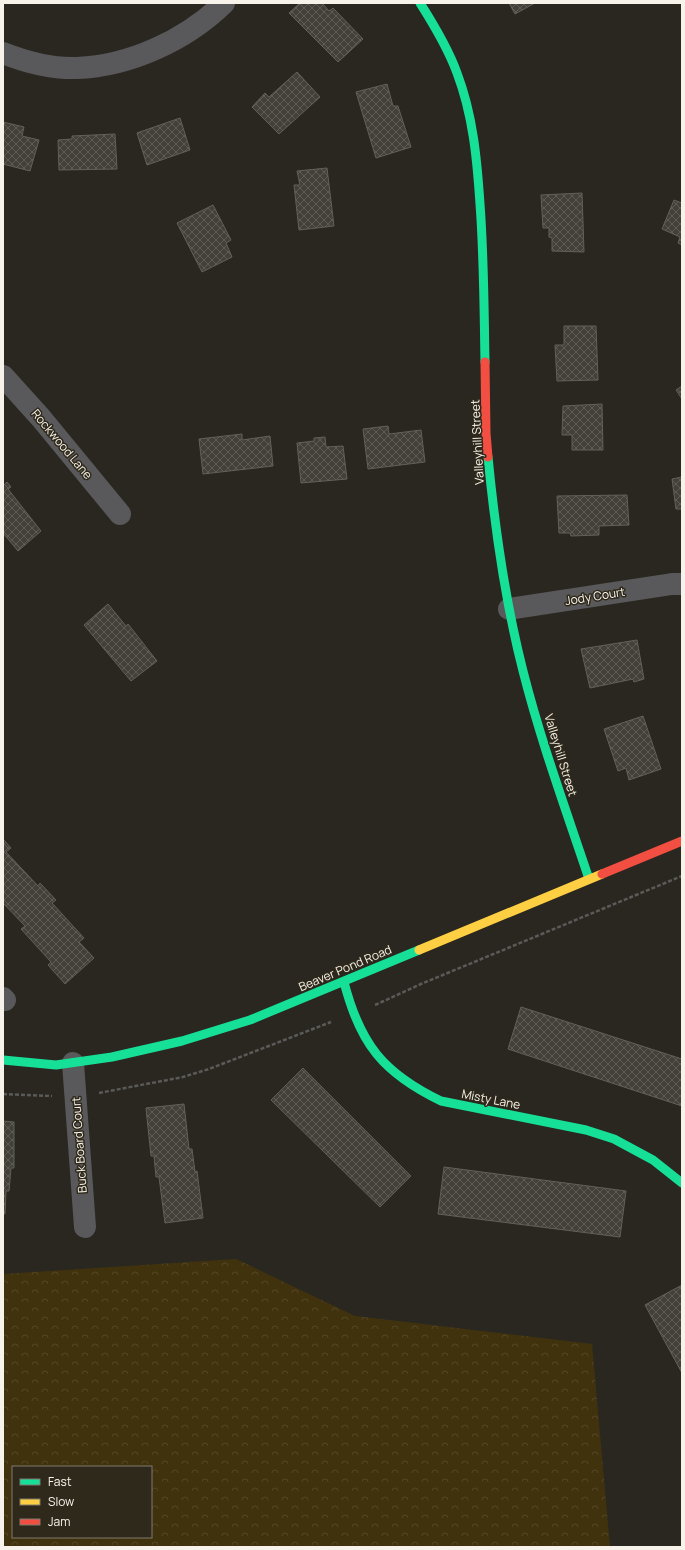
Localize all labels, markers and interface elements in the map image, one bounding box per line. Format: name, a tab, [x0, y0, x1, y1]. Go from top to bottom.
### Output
street label: Valleyhill Street	[466, 399, 488, 485]
street label: Rockwood Lane	[28, 405, 96, 483]
street label: Jody Court	[564, 583, 626, 609]
street label: Valleyhill Street	[540, 712, 582, 798]
street label: Beaver Pond Road	[296, 941, 394, 995]
street label: Misty Lane	[460, 1085, 522, 1113]
street label: Buck Board Court	[67, 1096, 91, 1194]
legend	[12, 1466, 152, 1538]
text: Fast	[48, 1473, 72, 1490]
text: Slow	[48, 1493, 74, 1510]
text: Jam	[48, 1513, 70, 1530]

